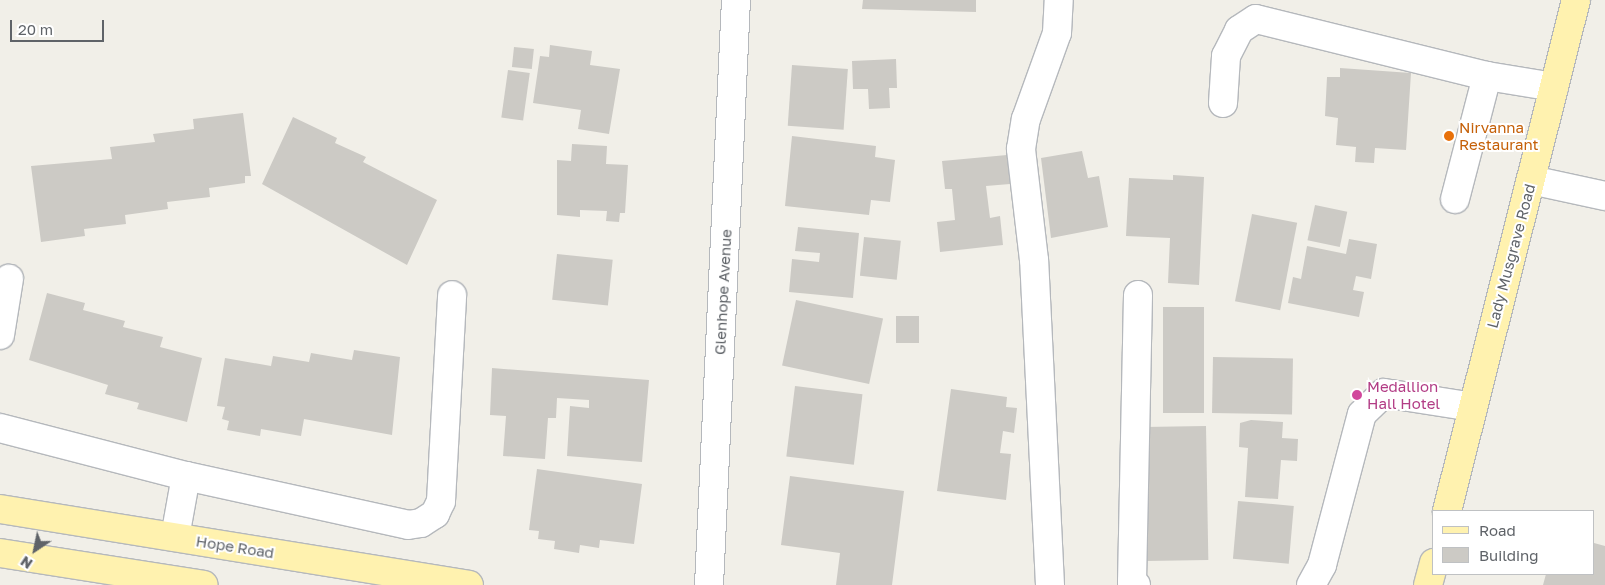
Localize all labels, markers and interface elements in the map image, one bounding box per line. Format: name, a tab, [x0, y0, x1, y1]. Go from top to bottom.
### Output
scale bar	[12, 10, 106, 42]
text: 20 m	[18, 20, 53, 38]
place label: Nirvanna Restaurant	[1459, 118, 1538, 153]
marker: Nirvanna Restaurant	[1443, 130, 1455, 142]
street label: Lady Musgrave Road	[1483, 182, 1539, 330]
street label: Glenhope Avenue	[711, 229, 735, 355]
place label: Medallion Hall Hotel	[1367, 377, 1440, 412]
marker: Medallion Hall Hotel	[1351, 389, 1363, 401]
legend	[1432, 510, 1595, 575]
text: Road	[1479, 521, 1516, 539]
north arrow	[10, 525, 60, 575]
street label: Hope Road	[195, 532, 275, 562]
text: Building	[1479, 546, 1539, 564]
text: N	[17, 553, 36, 573]

